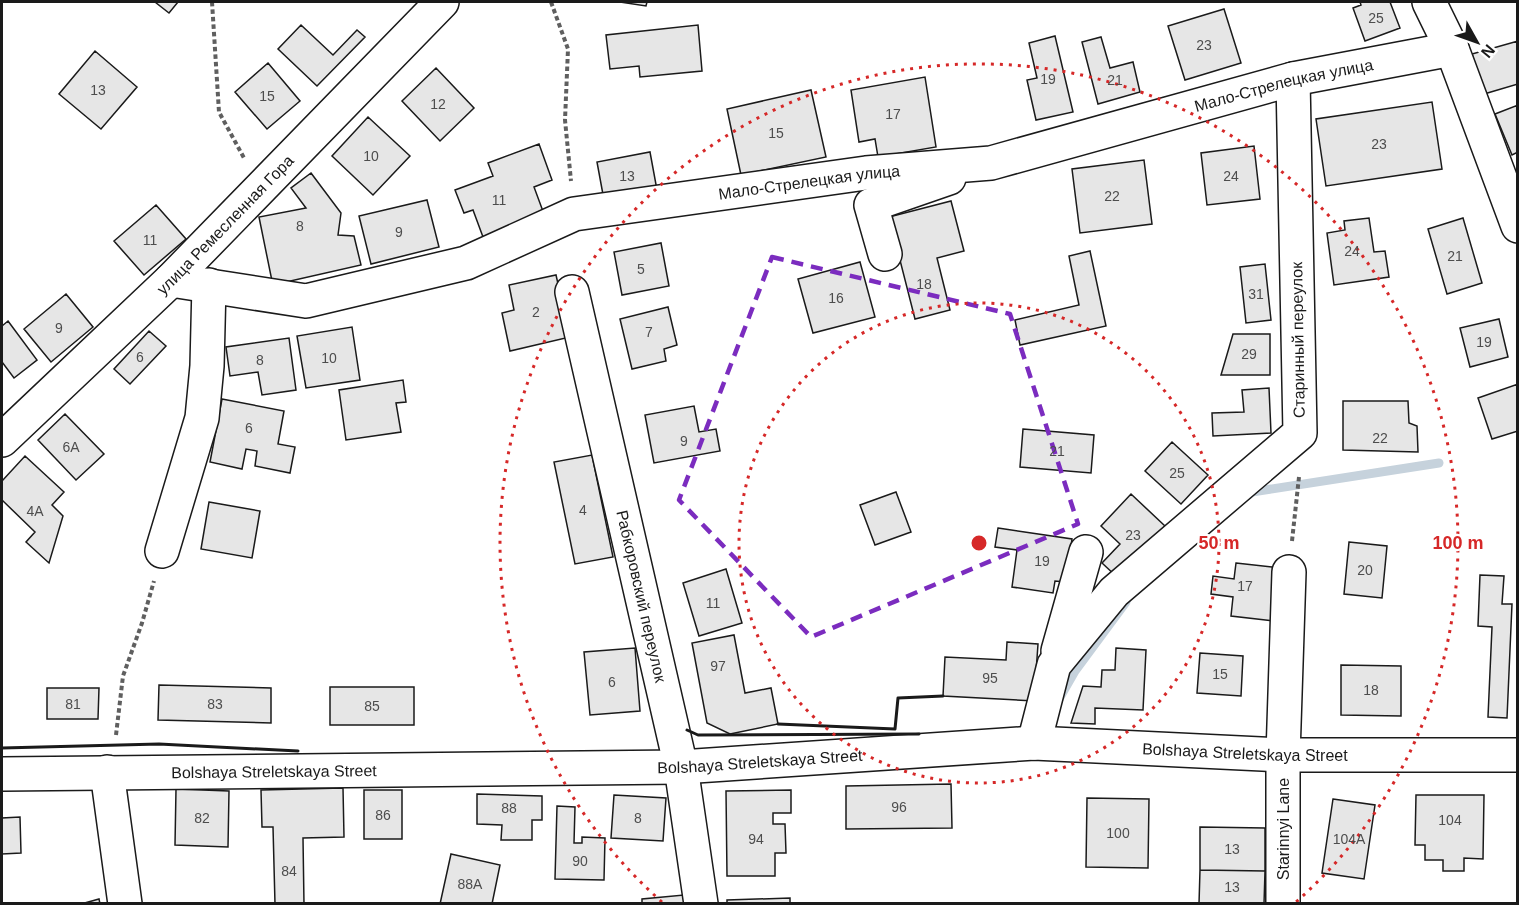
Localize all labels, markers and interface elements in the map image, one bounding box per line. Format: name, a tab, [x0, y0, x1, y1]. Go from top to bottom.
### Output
house number: 25	[1368, 10, 1384, 26]
north arrow	[1447, 12, 1507, 72]
house number: 23	[1196, 37, 1212, 53]
text: N	[1478, 41, 1498, 61]
street label: Мало-Стрелецкая улица	[1192, 56, 1374, 115]
house number: 19	[1040, 71, 1056, 87]
house number: 21	[1107, 72, 1123, 88]
house number: 13	[90, 82, 106, 98]
house number: 15	[259, 88, 275, 104]
house number: 12	[430, 96, 446, 112]
house number: 17	[885, 106, 901, 122]
house number: 15	[768, 125, 784, 141]
house number: 23	[1371, 136, 1387, 152]
house number: 10	[363, 148, 379, 164]
street label: улица Ремесленная Гора	[153, 152, 297, 298]
street label: Мало-Стрелецкая улица	[717, 162, 901, 202]
house number: 13	[619, 168, 635, 184]
house number: 24	[1223, 168, 1239, 184]
house number: 22	[1104, 188, 1120, 204]
house number: 11	[492, 192, 506, 208]
house number: 8	[296, 218, 304, 234]
house number: 9	[395, 224, 403, 240]
house number: 11	[143, 232, 157, 248]
house number: 24	[1344, 243, 1360, 259]
house number: 21	[1447, 248, 1463, 264]
house number: 5	[637, 261, 645, 277]
street label: Старинный переулок	[1288, 261, 1308, 418]
house number: 18	[916, 276, 932, 292]
house number: 31	[1248, 286, 1264, 302]
house number: 16	[828, 290, 844, 306]
house number: 2	[532, 304, 540, 320]
house number: 9	[55, 320, 63, 336]
house number: 7	[645, 324, 653, 340]
house number: 19	[1476, 334, 1492, 350]
house number: 29	[1241, 346, 1257, 362]
house number: 6	[136, 349, 144, 365]
house number: 10	[321, 350, 337, 366]
house number: 8	[256, 352, 264, 368]
house number: 6	[245, 420, 253, 436]
house number: 22	[1372, 430, 1388, 446]
house number: 9	[680, 433, 688, 449]
house number: 6А	[62, 439, 80, 455]
house number: 21	[1049, 443, 1065, 459]
house number: 25	[1169, 465, 1185, 481]
house number: 4	[579, 502, 587, 518]
house number: 4А	[26, 503, 44, 519]
street label: Рабкоровский переулок	[614, 508, 670, 685]
house number: 23	[1125, 527, 1141, 543]
centre of rings	[969, 533, 989, 553]
text: 50 m	[1198, 533, 1240, 553]
text: 100 m	[1432, 533, 1484, 553]
house number: 19	[1034, 553, 1050, 569]
house number: 20	[1357, 562, 1373, 578]
house number: 17	[1237, 578, 1253, 594]
house number: 11	[706, 595, 720, 611]
house number: 97	[710, 658, 726, 674]
house number: 15	[1212, 666, 1228, 682]
house number: 95	[982, 670, 998, 686]
house number: 6	[608, 674, 616, 690]
house number: 18	[1363, 682, 1379, 698]
house number: 81	[65, 696, 81, 712]
house number: 83	[207, 696, 223, 712]
house number: 85	[364, 698, 380, 714]
street label: Bolshaya Streletskaya Street	[1142, 740, 1348, 764]
street label: Bolshaya Streletskaya Street	[657, 746, 863, 776]
street label: Bolshaya Streletskaya Street	[171, 762, 377, 781]
street label: Starinnyi Lane	[1275, 778, 1292, 880]
house number: 96	[891, 799, 907, 815]
house number: 88	[501, 800, 517, 816]
house number: 86	[375, 807, 391, 823]
house number: 82	[194, 810, 210, 826]
house number: 8	[634, 810, 642, 826]
house number: 104	[1438, 812, 1462, 828]
house number: 100	[1106, 825, 1130, 841]
house number: 94	[748, 831, 764, 847]
house number: 104А	[1333, 831, 1366, 847]
house number: 13	[1224, 841, 1240, 857]
house number: 90	[572, 853, 588, 869]
house number: 84	[281, 863, 297, 879]
house number: 88А	[458, 876, 483, 892]
house number: 13	[1224, 879, 1240, 895]

